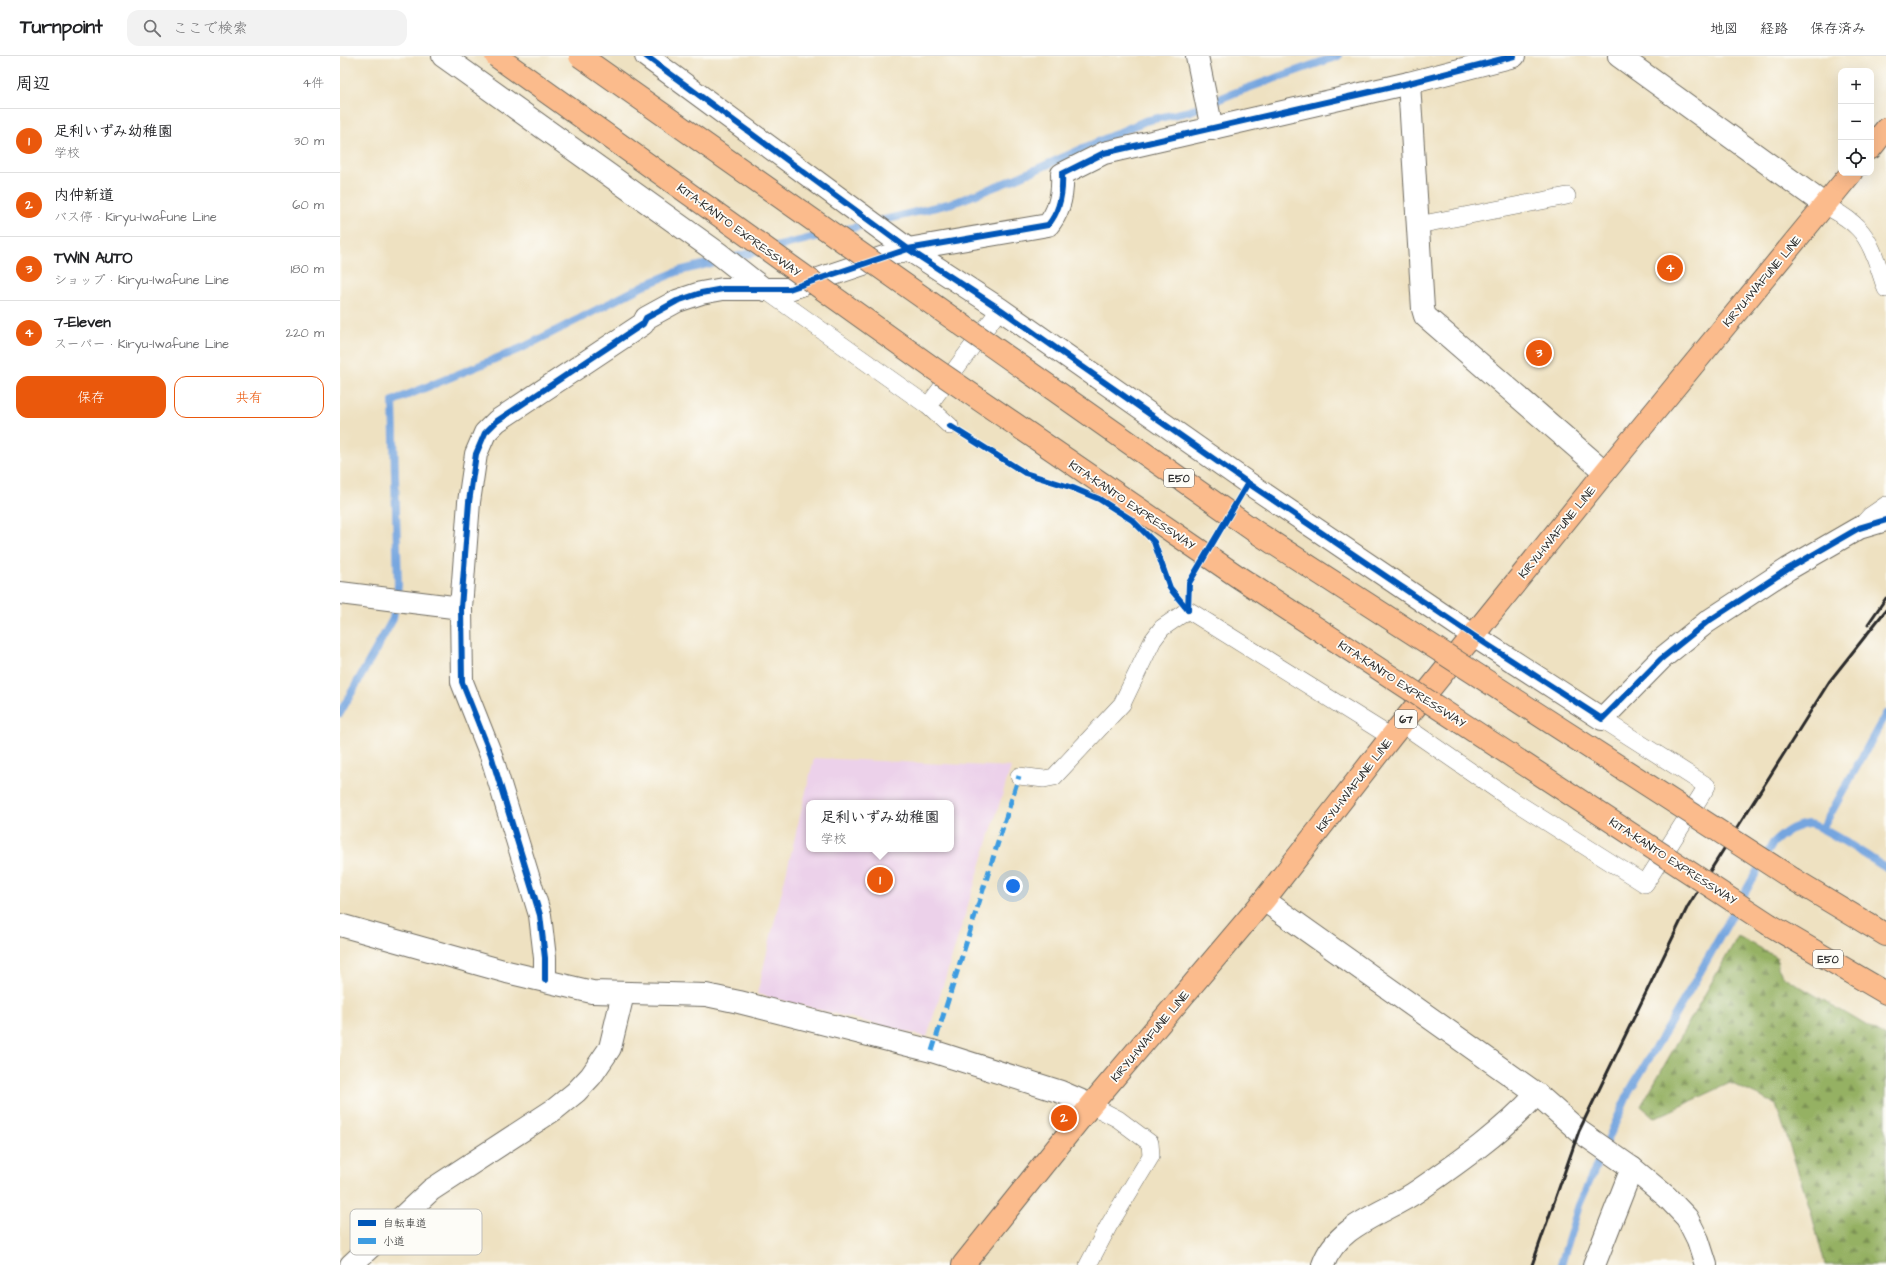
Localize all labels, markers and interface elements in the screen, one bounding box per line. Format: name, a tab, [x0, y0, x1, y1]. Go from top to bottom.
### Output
search box	[127, 10, 407, 46]
text: Turnpoint	[20, 14, 103, 41]
icon: search	[141, 17, 163, 39]
text: ここで検索	[173, 18, 248, 39]
text: 地図	[1710, 19, 1738, 39]
text: 経路	[1760, 19, 1788, 39]
text: 保存済み	[1810, 19, 1866, 39]
map controls	[1838, 68, 1874, 176]
button: +	[1838, 68, 1874, 104]
text: 周辺	[16, 72, 50, 96]
text: 4件	[302, 74, 324, 92]
button: −	[1838, 104, 1874, 140]
text: 足利いずみ幼稚園	[54, 121, 173, 142]
text: 1	[28, 132, 30, 150]
text: 30 m	[294, 132, 324, 150]
button: locate	[1838, 140, 1874, 176]
text: 学校	[54, 144, 80, 162]
street label: KITA-KANTO EXPRESSWAY	[673, 180, 805, 281]
text: 内仲新道	[54, 185, 114, 206]
text: 2	[25, 196, 33, 214]
text: 60 m	[292, 196, 324, 214]
text: バス停 · Kiryu-Iwafune Line	[54, 208, 217, 226]
street label: KIRYU-IWAFUNE LINE	[1719, 232, 1806, 331]
text: TWIN AUTO	[54, 248, 133, 269]
pin: 4	[1657, 253, 1683, 283]
text: 3	[26, 260, 32, 278]
text: 180 m	[290, 260, 324, 278]
text: ショップ · Kiryu-Iwafune Line	[54, 271, 229, 289]
text: 7-Eleven	[54, 312, 111, 333]
text: 4	[25, 324, 33, 342]
text: 220 m	[286, 324, 324, 342]
text: スーパー · Kiryu-Iwafune Line	[54, 335, 229, 353]
pin: 3	[1526, 338, 1552, 368]
button: 保存	[16, 376, 166, 418]
button: 共有	[174, 376, 324, 418]
street label: KITA-KANTO EXPRESSWAY	[1065, 457, 1199, 554]
road number: E50	[1164, 469, 1194, 487]
street label: KIRYU-IWAFUNE LINE	[1515, 482, 1600, 582]
street label: KITA-KANTO EXPRESSWAY	[1335, 637, 1469, 732]
road number: 67	[1395, 710, 1417, 728]
street label: KIRYU-IWAFUNE LINE	[1312, 735, 1396, 836]
popup	[806, 800, 954, 852]
text: 足利いずみ幼稚園	[821, 807, 939, 828]
street label: KITA-KANTO EXPRESSWAY	[1606, 814, 1740, 909]
text: 学校	[821, 830, 847, 848]
pin: 1	[867, 865, 893, 895]
your location	[1003, 876, 1023, 896]
road number: E50	[1813, 950, 1843, 968]
street label: KIRYU-IWAFUNE LINE	[1107, 987, 1194, 1086]
pin: 2	[1051, 1103, 1077, 1133]
legend	[350, 1209, 482, 1255]
text: 自転車道	[383, 1216, 427, 1231]
text: 小道	[383, 1234, 405, 1249]

